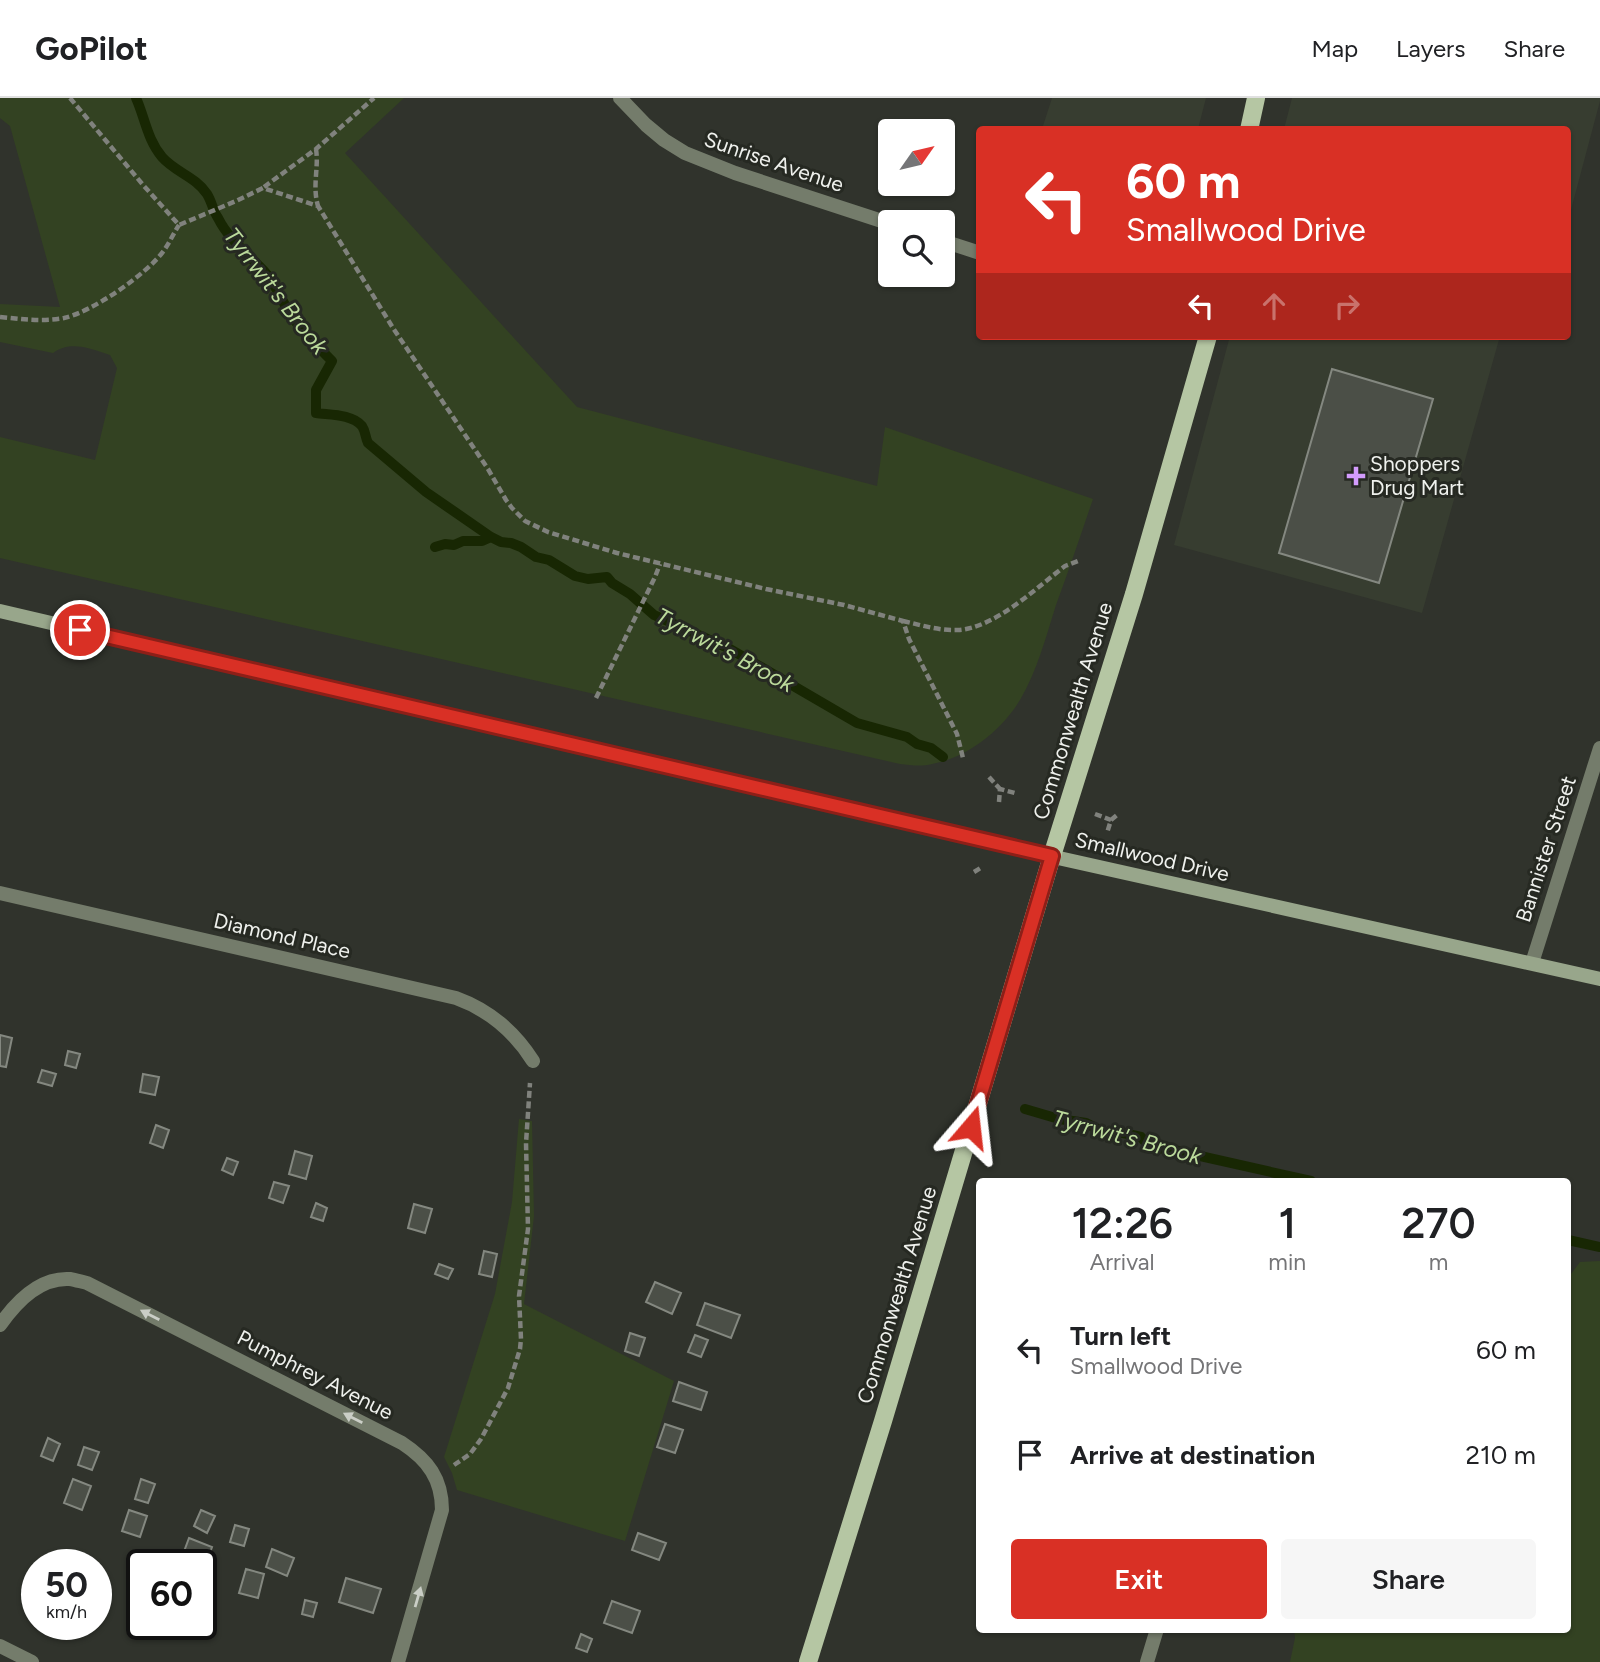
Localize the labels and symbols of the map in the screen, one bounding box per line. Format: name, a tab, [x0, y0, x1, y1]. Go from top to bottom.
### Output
north arrow	[878, 119, 956, 196]
street label: Sunrise Avenue	[701, 126, 847, 197]
water label: Tyrrwit's Brook	[218, 222, 335, 361]
place label: Shoppers Drug Mart	[1370, 451, 1464, 500]
marker: Shoppers Drug Mart	[1348, 468, 1364, 484]
street label: Commonwealth Avenue	[1028, 599, 1117, 822]
pin	[50, 600, 110, 660]
water label: Tyrrwit's Brook	[651, 602, 800, 699]
street label: Bannister Street	[1510, 773, 1581, 925]
street label: Smallwood Drive	[1073, 827, 1232, 886]
street label: Diamond Place	[211, 908, 353, 963]
position arrow	[934, 1090, 1008, 1164]
water label: Tyrrwit's Brook	[1049, 1104, 1205, 1171]
street label: Commonwealth Avenue	[852, 1183, 941, 1406]
one-way arrow	[140, 1310, 160, 1321]
street label: Pumphrey Avenue	[233, 1325, 397, 1425]
one-way arrow	[343, 1412, 363, 1424]
speed limit sign: 60	[126, 1549, 217, 1640]
one-way arrow	[413, 1586, 423, 1607]

